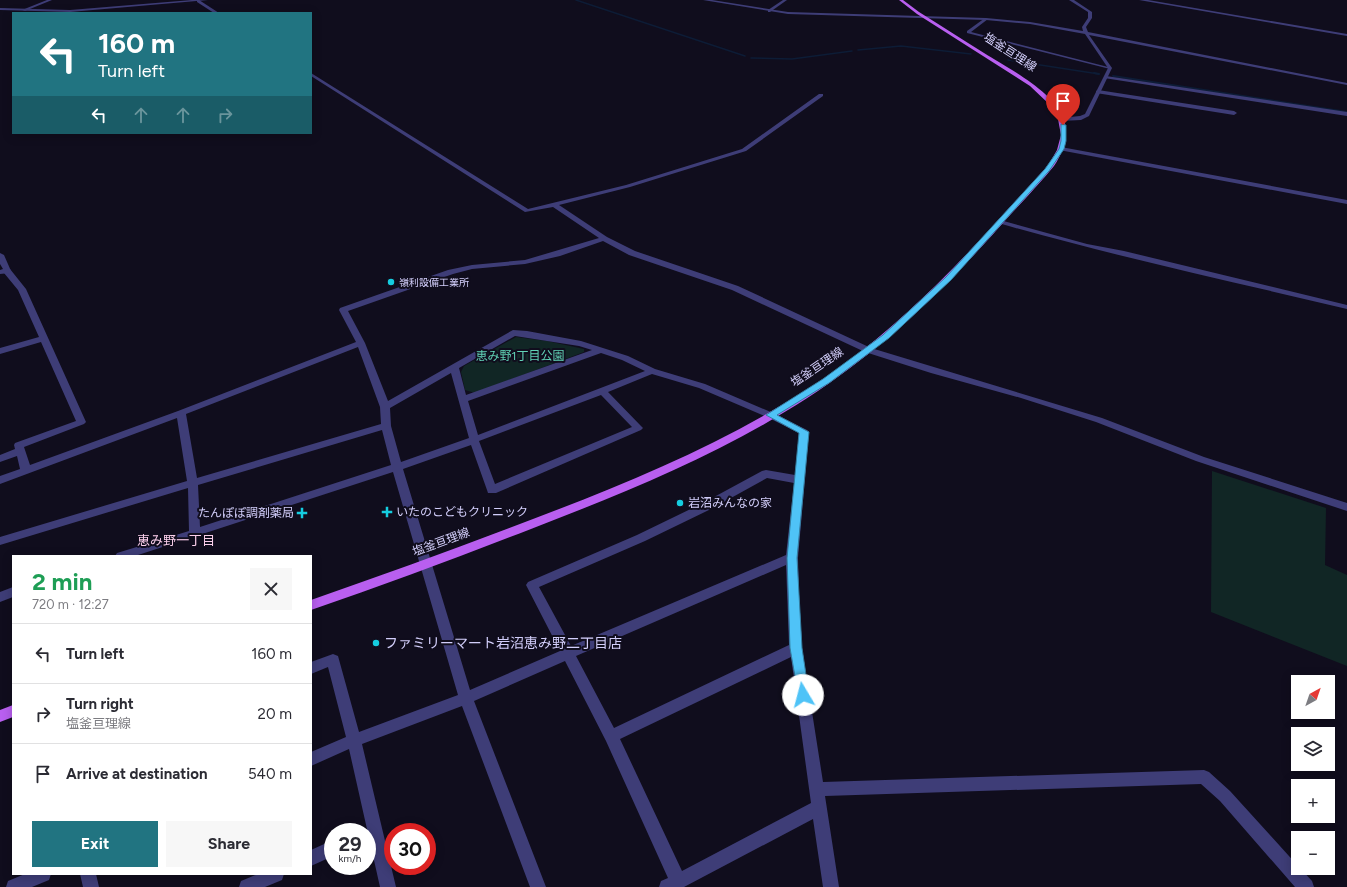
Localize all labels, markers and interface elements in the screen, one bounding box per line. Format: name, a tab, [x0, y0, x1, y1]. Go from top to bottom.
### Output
text: 160 m	[98, 26, 175, 60]
icon: left	[32, 28, 84, 80]
street label: 塩釜亘理線	[981, 30, 1039, 74]
text: Turn left	[98, 60, 165, 82]
pin	[1046, 84, 1080, 125]
icon: arrive	[1052, 90, 1074, 112]
icon: left	[88, 104, 110, 126]
icon: ahead	[130, 104, 152, 126]
icon: ahead	[172, 104, 194, 126]
icon: right	[214, 104, 236, 126]
place label: 嶺利設備工業所	[399, 276, 469, 289]
marker: 嶺利設備工業所	[386, 277, 396, 287]
street label: 塩釜亘理線	[788, 344, 846, 390]
park label: 恵み野1丁目公園	[476, 349, 564, 363]
place label: 岩沼みんなの家	[688, 496, 772, 510]
marker: 岩沼みんなの家	[675, 498, 685, 508]
place label: いたのこどもクリニック	[396, 505, 528, 519]
place label: たんぽぽ調剤薬局	[198, 506, 294, 520]
marker: いたのこどもクリニック	[381, 506, 393, 518]
marker: たんぽぽ調剤薬局	[297, 508, 307, 518]
street label: 塩釜亘理線	[410, 525, 472, 559]
district label: 恵み野一丁目	[137, 533, 215, 548]
text: 2 min	[32, 567, 92, 596]
button: close	[250, 568, 292, 610]
text: 720 m · 12:27	[32, 597, 109, 612]
place label: ファミリーマート岩沼恵み野二丁目店	[384, 635, 622, 652]
marker: ファミリーマート岩沼恵み野二丁目店	[371, 638, 381, 648]
icon: left	[32, 643, 54, 665]
text: Turn left	[66, 645, 124, 663]
text: 160 m	[251, 645, 292, 663]
position arrow	[782, 674, 824, 716]
north arrow	[1291, 675, 1335, 719]
map controls	[1291, 675, 1335, 875]
text: Turn right	[66, 695, 134, 713]
icon: right	[32, 703, 54, 725]
text: 20 m	[258, 705, 292, 723]
text: 塩釜亘理線	[66, 716, 131, 731]
button: layers	[1291, 727, 1335, 771]
icon: arrive	[32, 763, 54, 785]
text: Arrive at destination	[66, 765, 207, 783]
text: 540 m	[248, 765, 292, 783]
button: +	[1291, 779, 1335, 823]
button: Exit	[32, 821, 158, 867]
button: Share	[166, 821, 292, 867]
speed limit sign: 30	[384, 823, 436, 875]
button: −	[1291, 831, 1335, 875]
text: 29	[338, 832, 362, 856]
text: km/h	[339, 852, 361, 865]

